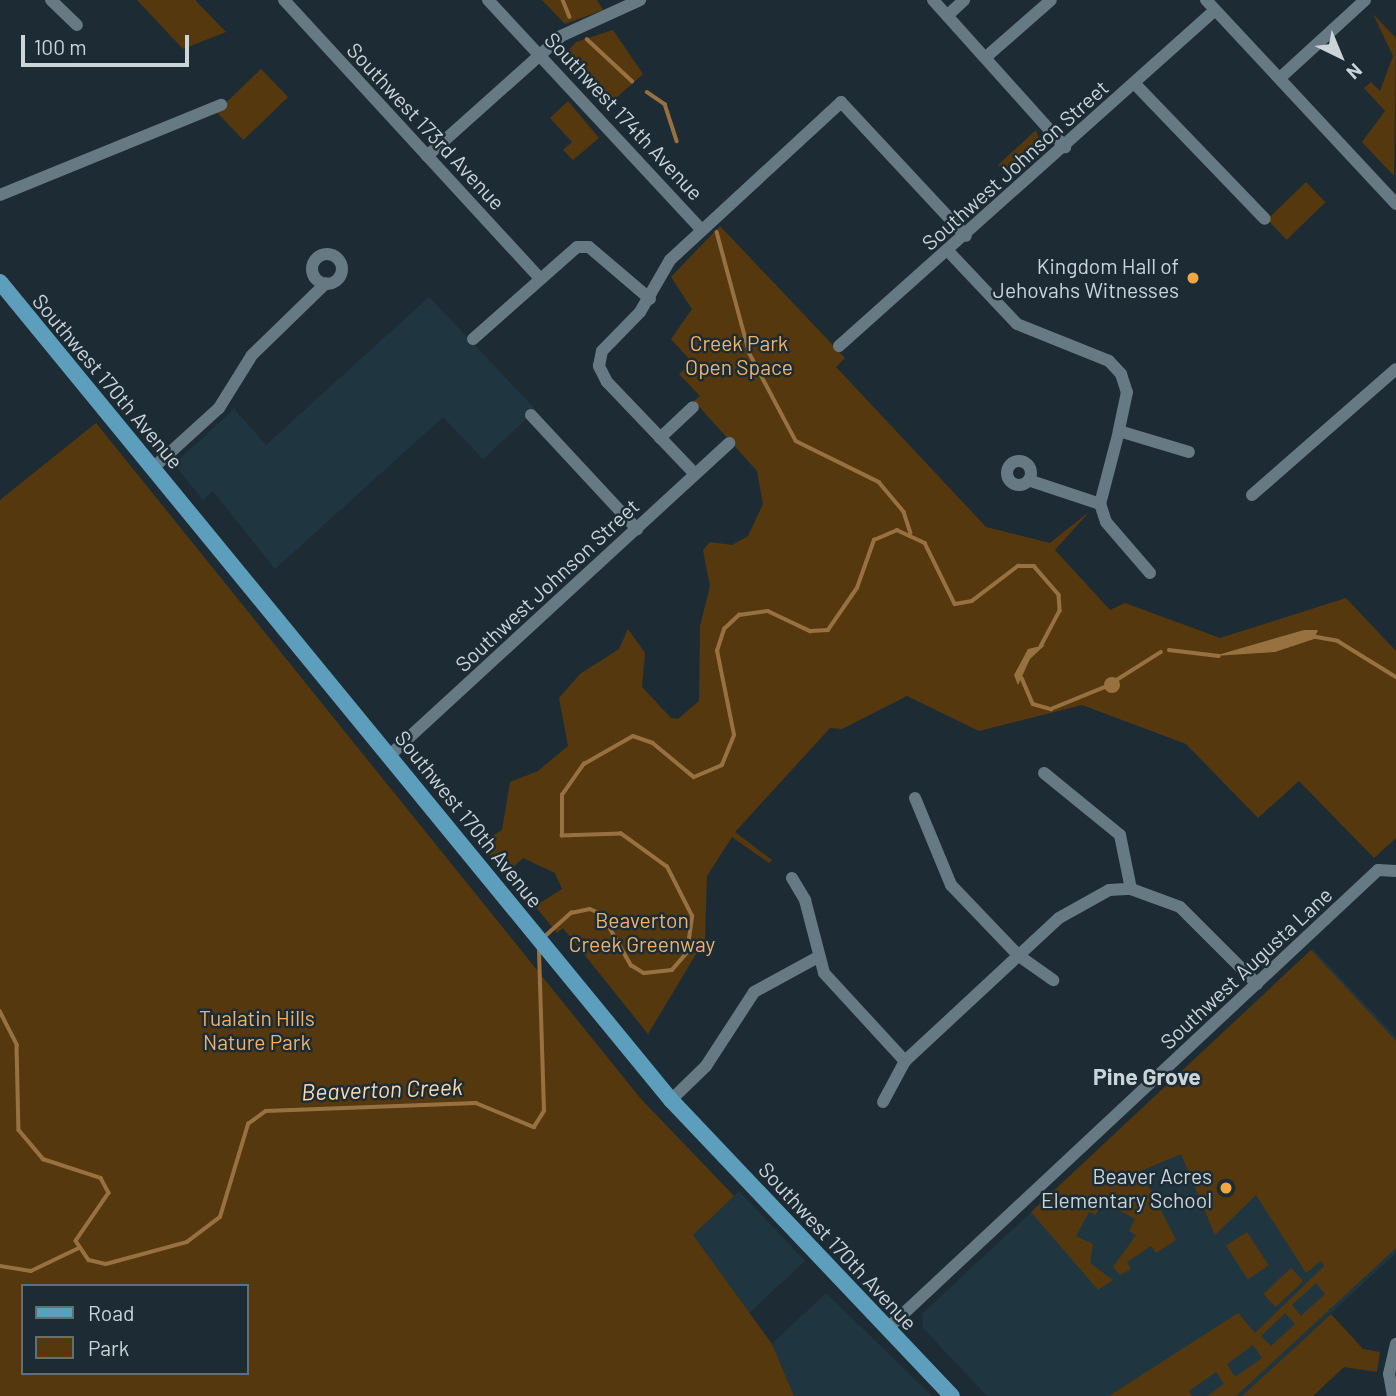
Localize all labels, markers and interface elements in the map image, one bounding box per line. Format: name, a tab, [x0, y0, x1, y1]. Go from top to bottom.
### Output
scale bar	[24, 21, 192, 65]
north arrow	[1305, 21, 1375, 91]
street label: Southwest 174th Avenue	[540, 27, 708, 205]
text: 100 m	[34, 34, 87, 59]
street label: Southwest 173rd Avenue	[342, 37, 510, 215]
text: N	[1342, 59, 1367, 84]
street label: Southwest Johnson Street	[917, 75, 1113, 255]
place label: Kingdom Hall of Jehovahs Witnesses	[993, 253, 1179, 303]
marker: Kingdom Hall of Jehovahs Witnesses	[1185, 270, 1201, 286]
street label: Southwest 170th Avenue	[27, 288, 189, 474]
park label: Creek Park Open Space	[685, 330, 793, 380]
street label: Southwest Johnson Street	[450, 493, 644, 677]
street label: Southwest 170th Avenue	[390, 725, 548, 913]
street label: Southwest Augusta Lane	[1155, 882, 1337, 1054]
park label: Beaverton Creek Greenway	[569, 907, 715, 957]
park label: Tualatin Hills Nature Park	[199, 1005, 315, 1055]
district label: Pine Grove	[1093, 1062, 1201, 1090]
water label: Beaverton Creek	[301, 1072, 463, 1106]
street label: Southwest 170th Avenue	[754, 1157, 922, 1335]
place label: Beaver Acres Elementary School	[1041, 1163, 1212, 1213]
marker: Beaver Acres Elementary School	[1218, 1180, 1234, 1196]
legend	[21, 1284, 248, 1375]
text: Road	[88, 1300, 134, 1325]
text: Park	[88, 1335, 129, 1360]

